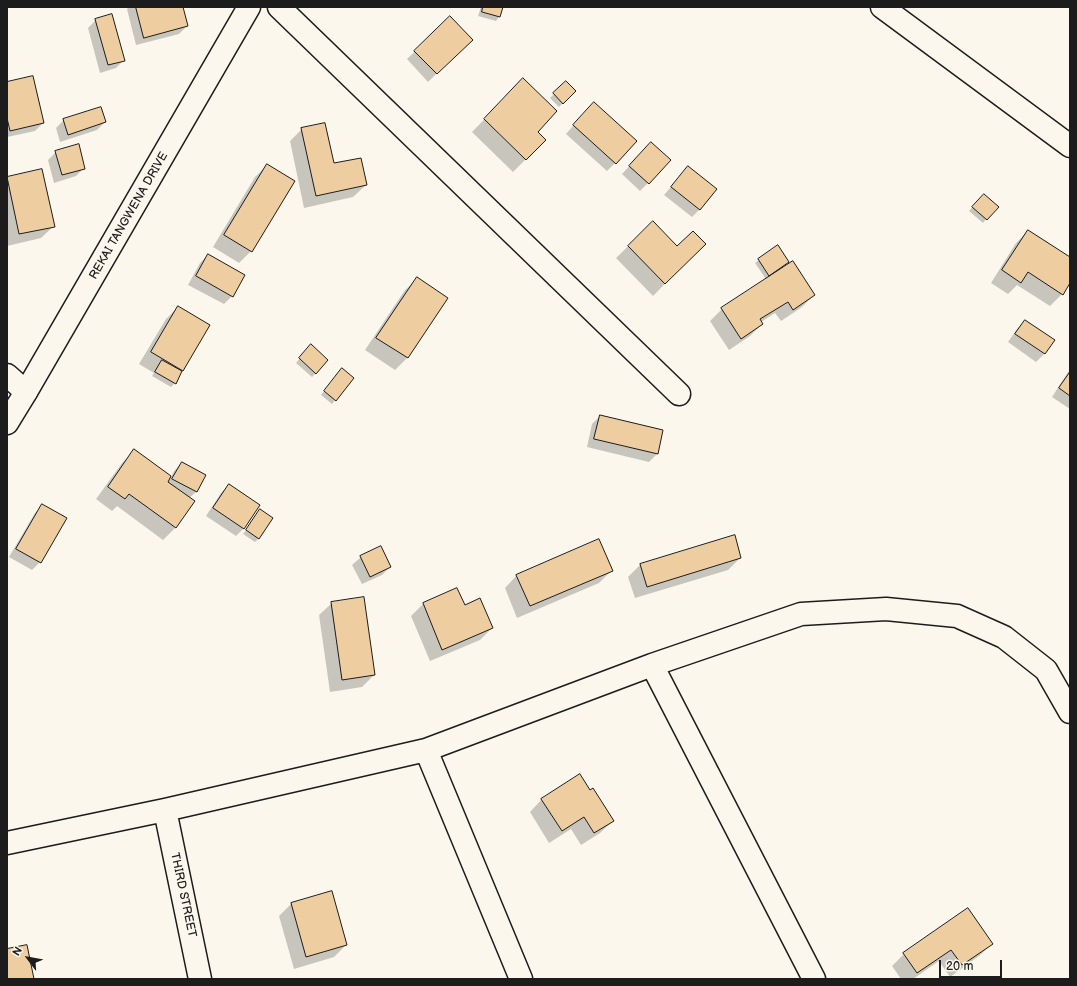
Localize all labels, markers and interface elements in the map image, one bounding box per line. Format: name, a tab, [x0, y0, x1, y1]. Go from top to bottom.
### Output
street label: REKAI TANGWENA DRIVE	[87, 150, 171, 282]
street label: THIRD STREET	[167, 851, 199, 939]
north arrow	[8, 938, 48, 978]
text: N	[10, 944, 25, 958]
scale bar	[941, 952, 1004, 978]
text: 20 m	[946, 959, 973, 974]

